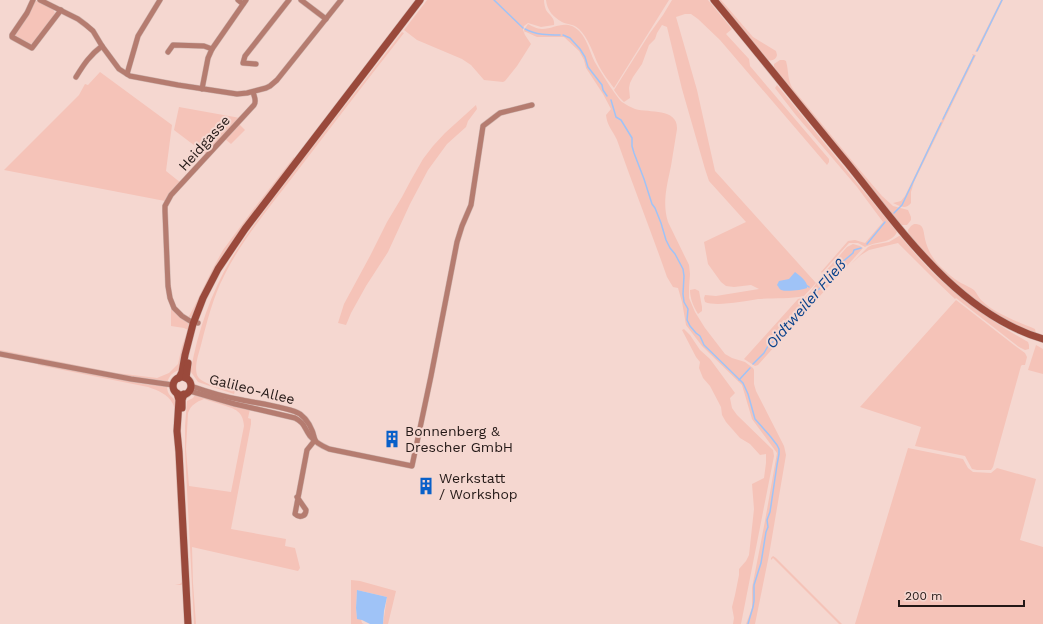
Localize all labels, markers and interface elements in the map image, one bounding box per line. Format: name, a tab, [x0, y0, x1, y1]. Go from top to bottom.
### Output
street label: Heidgasse	[175, 112, 233, 174]
water label: Oidtweiler Fließ	[762, 255, 850, 352]
street label: Galileo-Allee	[208, 371, 296, 407]
place label: Bonnenberg & Drescher GmbH	[405, 423, 513, 455]
building icon: Bonnenberg & Drescher GmbH	[382, 429, 402, 449]
place label: Werkstatt / Workshop	[439, 470, 518, 502]
building icon: Werkstatt / Workshop	[416, 476, 436, 496]
scale bar	[899, 582, 1024, 608]
text: 200 m	[905, 589, 942, 603]

